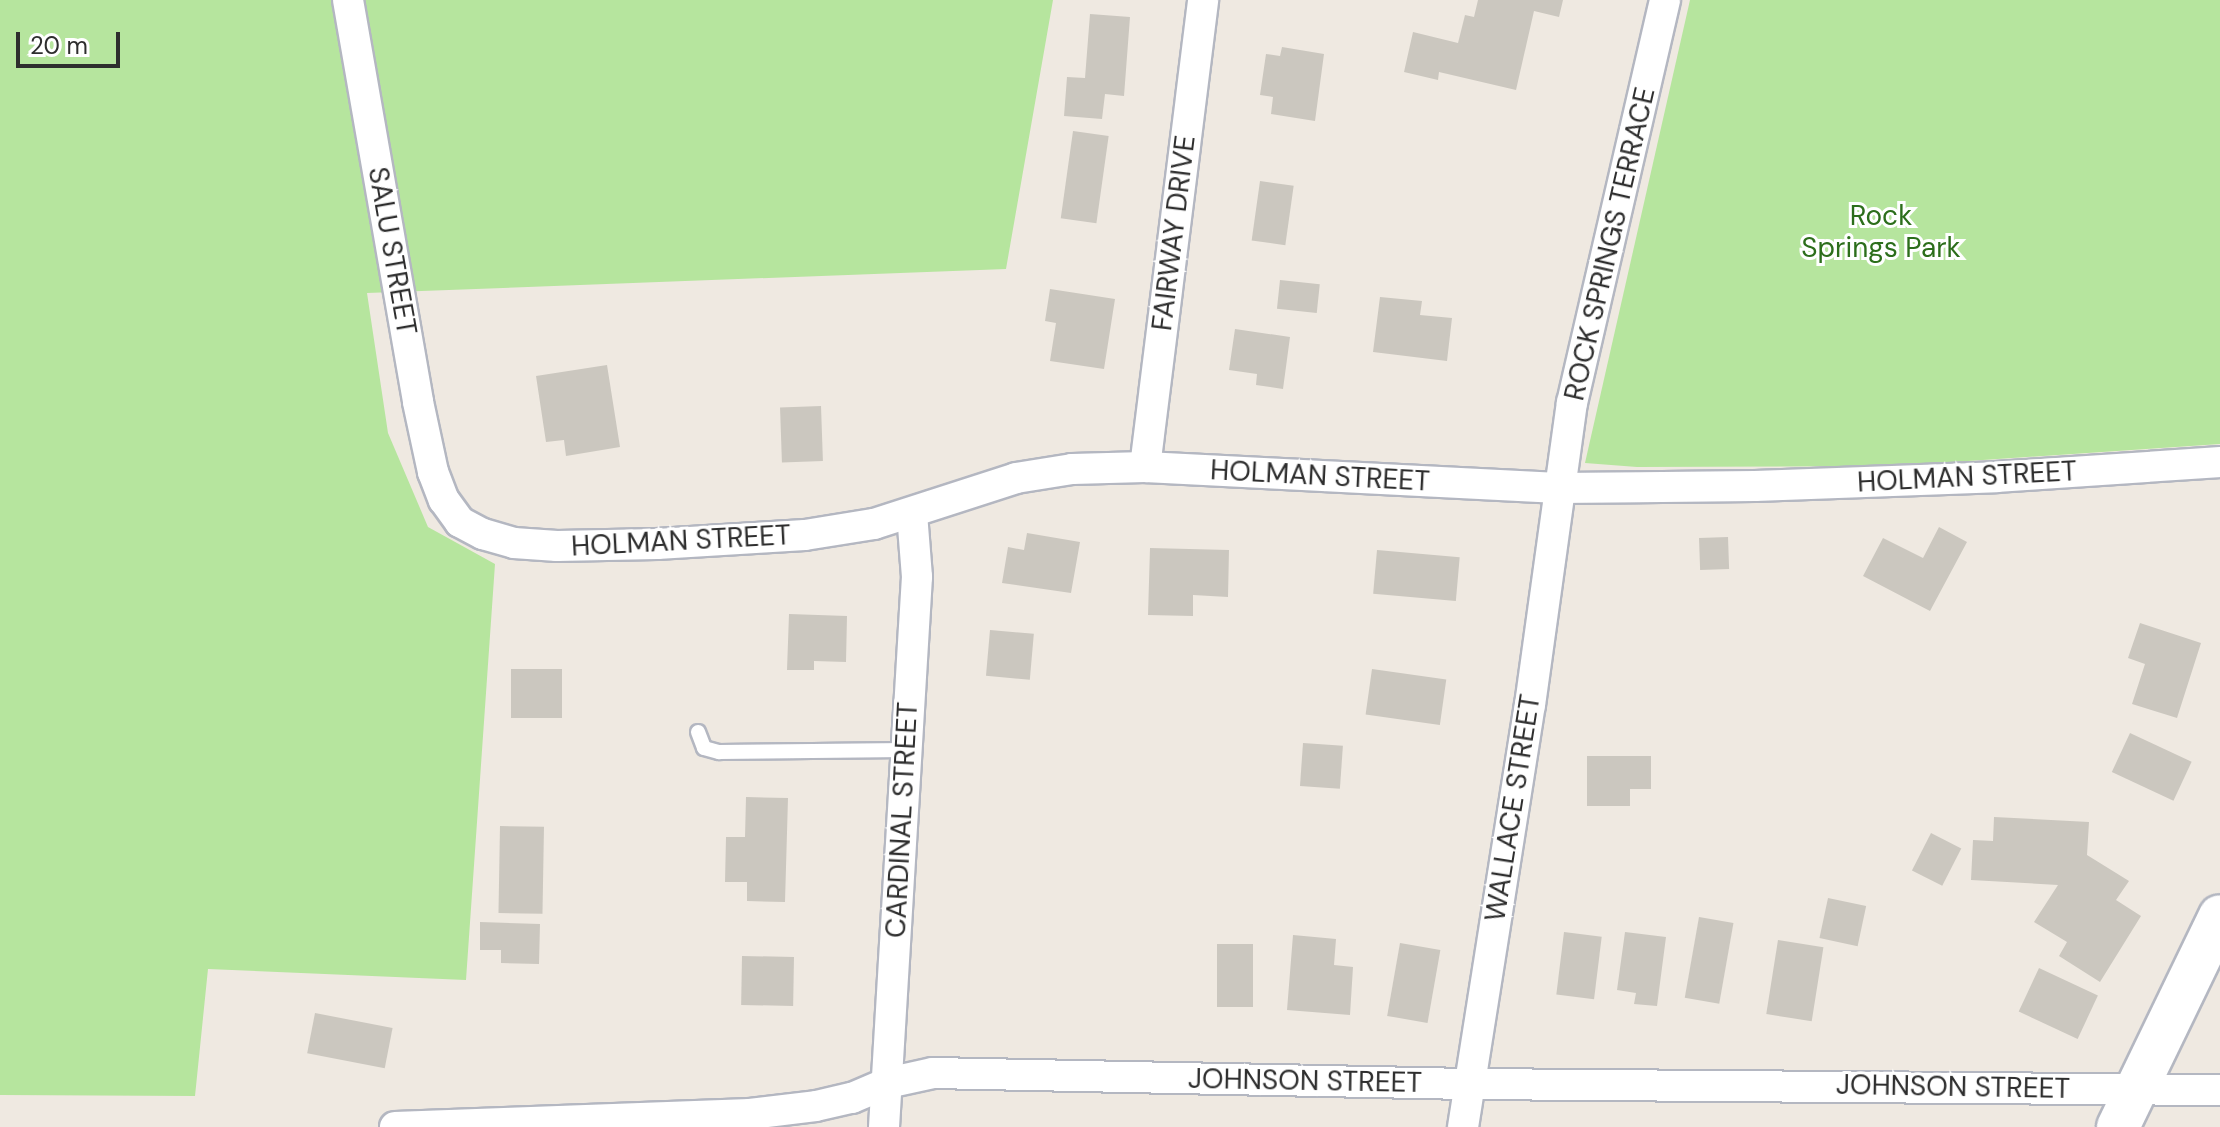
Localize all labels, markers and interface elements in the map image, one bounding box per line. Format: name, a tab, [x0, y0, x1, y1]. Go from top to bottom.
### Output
scale bar	[20, 16, 124, 66]
text: 20 m	[30, 30, 88, 61]
street label: ROCK SPRINGS TERRACE	[1558, 84, 1662, 404]
street label: FAIRWAY DRIVE	[1145, 133, 1203, 333]
street label: SALU STREET	[361, 164, 423, 338]
park label: Rock Springs Park	[1801, 199, 1961, 265]
street label: HOLMAN STREET	[1209, 453, 1431, 499]
street label: HOLMAN STREET	[1856, 454, 2078, 500]
street label: HOLMAN STREET	[570, 518, 792, 564]
street label: WALLACE STREET	[1478, 692, 1548, 924]
street label: CARDINAL STREET	[879, 701, 925, 939]
street label: JOHNSON STREET	[1188, 1062, 1422, 1100]
street label: JOHNSON STREET	[1836, 1068, 2070, 1106]

